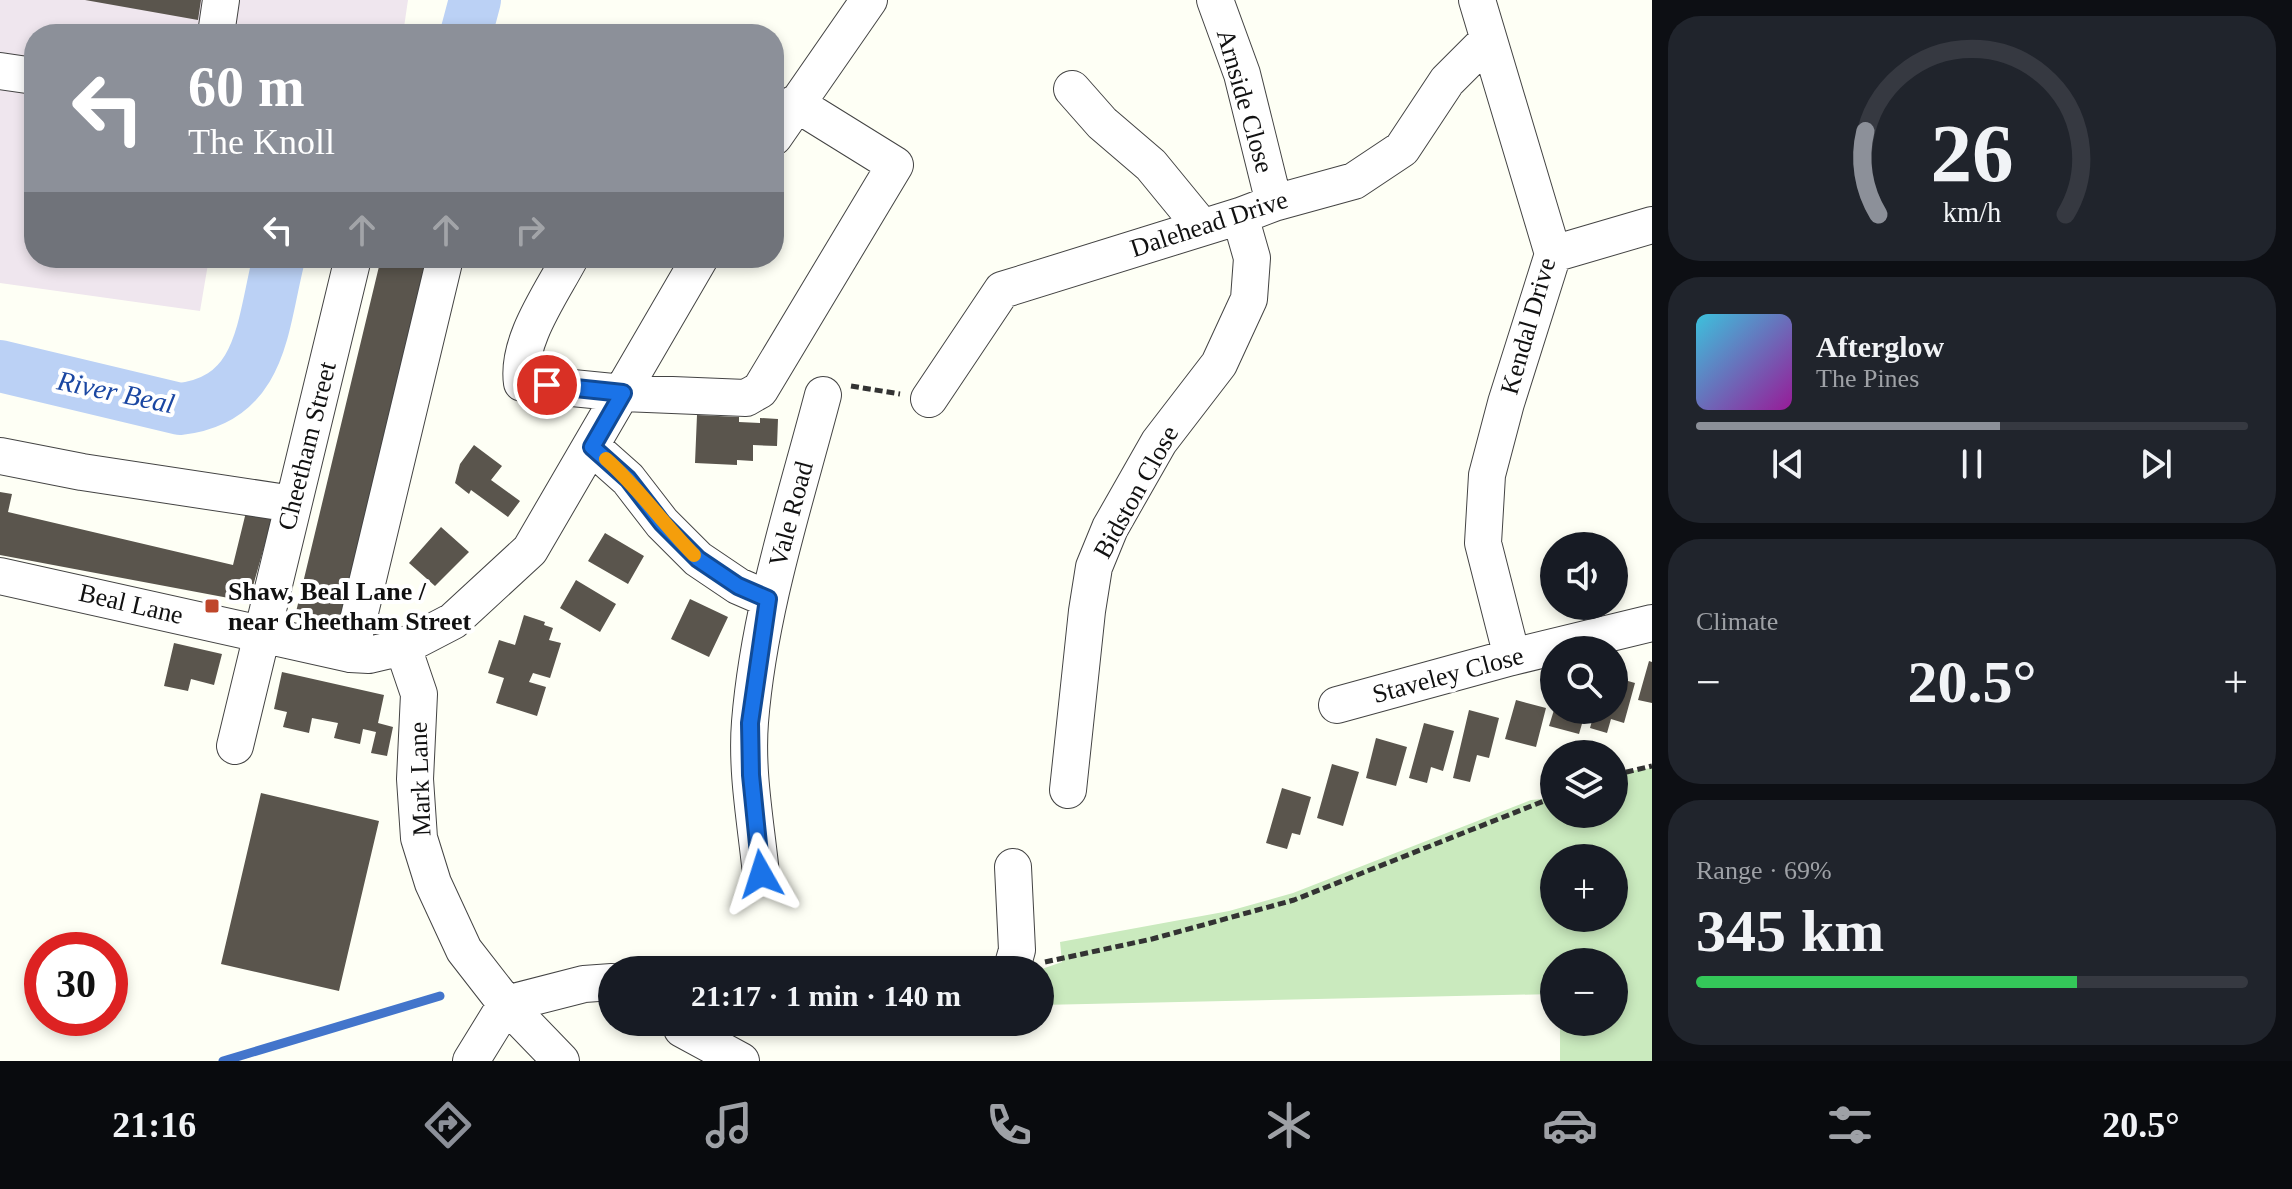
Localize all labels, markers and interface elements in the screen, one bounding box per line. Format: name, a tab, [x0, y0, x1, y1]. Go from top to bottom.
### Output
street label: Arnside Close	[1211, 26, 1279, 176]
icon: left	[56, 56, 160, 160]
text: 60 m	[188, 56, 305, 118]
text: 26	[1930, 106, 2014, 198]
text: The Knoll	[188, 122, 335, 162]
street label: Dalehead Drive	[1127, 185, 1291, 263]
text: km/h	[1943, 197, 2001, 228]
icon: left	[256, 208, 300, 252]
icon: ahead	[340, 208, 384, 252]
icon: ahead	[424, 208, 468, 252]
icon: right	[508, 208, 552, 252]
street label: Kendal Drive	[1495, 254, 1561, 398]
text: Afterglow	[1816, 330, 1944, 363]
pin	[513, 351, 581, 419]
street label: Cheetham Street	[272, 358, 342, 533]
icon: arrive	[525, 363, 569, 407]
water label: River Beal	[54, 364, 178, 420]
text: The Pines	[1816, 364, 1919, 393]
street label: Bidston Close	[1088, 421, 1184, 563]
icon: previous	[1766, 442, 1810, 486]
icon: pause	[1950, 442, 1994, 486]
icon: next	[2134, 442, 2178, 486]
street label: Vale Road	[763, 458, 819, 570]
map controls	[1540, 532, 1628, 1036]
button: sound	[1540, 532, 1628, 620]
place label: Shaw, Beal Lane / near Cheetham Street	[228, 577, 471, 636]
street label: Beal Lane	[76, 578, 186, 630]
marker: Shaw, Beal Lane / near Cheetham Street	[203, 597, 221, 615]
text: Climate	[1696, 607, 1778, 636]
button: search	[1540, 636, 1628, 724]
street label: Staveley Close	[1369, 641, 1527, 709]
text: 20.5°	[1908, 649, 2037, 715]
text: −	[1696, 658, 1721, 707]
text: +	[2223, 658, 2248, 707]
street label: Mark Lane	[404, 721, 436, 837]
button: layers	[1540, 740, 1628, 828]
position arrow	[719, 832, 803, 916]
button: +	[1540, 844, 1628, 932]
text: Range · 69%	[1696, 856, 1832, 885]
text: 345 km	[1696, 898, 1884, 964]
speed limit sign: 30	[24, 932, 128, 1036]
button: −	[1540, 948, 1628, 1036]
text: 21:17 · 1 min · 140 m	[691, 979, 961, 1012]
icon: directions	[420, 1097, 476, 1153]
icon: music	[701, 1097, 757, 1153]
icon: phone	[981, 1097, 1037, 1153]
icon: climate	[1261, 1097, 1317, 1153]
icon: car	[1542, 1097, 1598, 1153]
icon: filters	[1822, 1097, 1878, 1153]
text: 21:16	[112, 1105, 196, 1145]
text: 20.5°	[2102, 1105, 2180, 1145]

